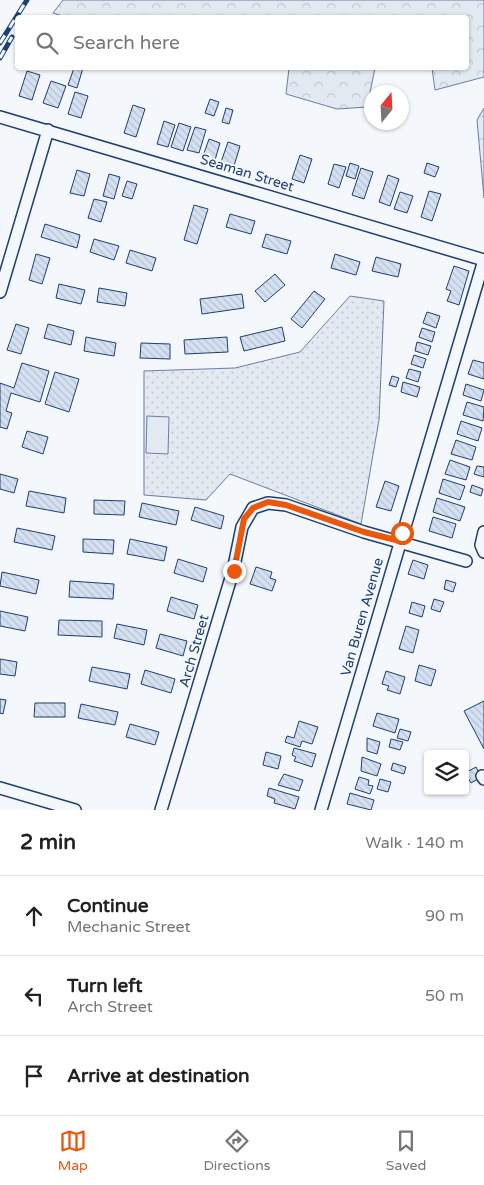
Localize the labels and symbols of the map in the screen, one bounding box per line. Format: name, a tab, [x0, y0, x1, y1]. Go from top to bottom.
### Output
north arrow	[364, 85, 409, 130]
street label: Seaman Street	[198, 151, 297, 196]
route start	[391, 522, 414, 545]
street label: Van Buren Avenue	[337, 556, 387, 678]
route end	[223, 560, 246, 583]
street label: Arch Street	[175, 612, 213, 689]

